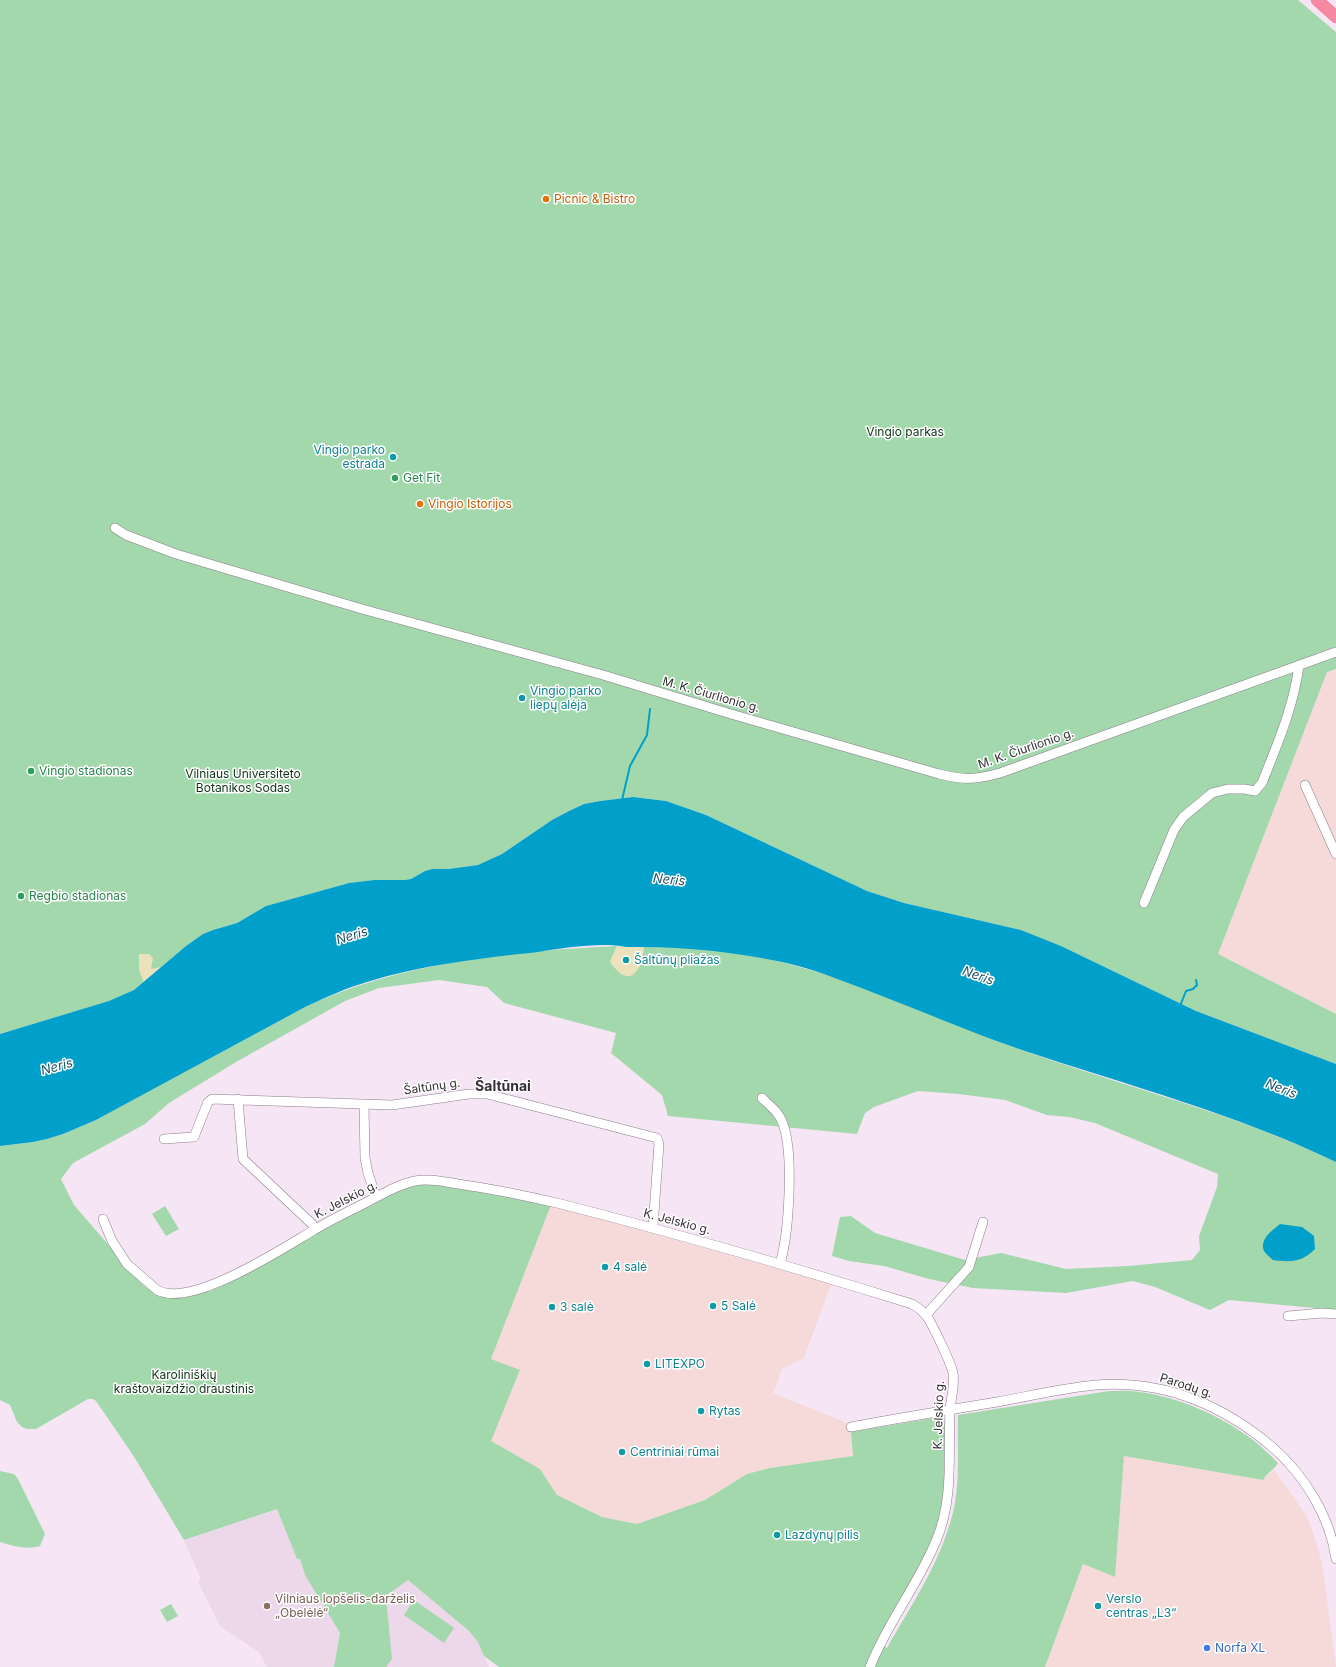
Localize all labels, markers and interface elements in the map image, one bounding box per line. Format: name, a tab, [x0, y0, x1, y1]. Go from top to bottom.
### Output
place label: Picnic & Bistro	[554, 192, 635, 206]
marker: Picnic & Bistro	[541, 194, 551, 204]
park label: Vingio parkas	[866, 425, 944, 439]
place label: Vingio parko estrada	[313, 443, 385, 471]
marker: Vingio parko estrada	[388, 452, 398, 462]
place label: Get Fit	[403, 471, 440, 485]
marker: Get Fit	[390, 473, 400, 483]
place label: Vingio Istorijos	[428, 497, 512, 511]
marker: Vingio Istorijos	[415, 499, 425, 509]
street label: M. K. Čiurlionio g.	[661, 674, 761, 716]
place label: Vingio parko liepų alėja	[530, 684, 602, 712]
marker: Vingio parko liepų alėja	[517, 693, 527, 703]
street label: M. K. Čiurlionio g.	[976, 726, 1076, 772]
place label: Vingio stadionas	[39, 764, 133, 778]
marker: Vingio stadionas	[26, 766, 36, 776]
park label: Vilniaus Universiteto Botanikos Sodas	[185, 767, 301, 795]
water label: Neris	[652, 871, 686, 889]
place label: Regbio stadionas	[29, 889, 126, 903]
marker: Regbio stadionas	[16, 891, 26, 901]
water label: Neris	[334, 924, 370, 948]
place label: Šaltūnų pliažas	[634, 953, 720, 967]
marker: Šaltūnų pliažas	[621, 955, 631, 965]
water label: Neris	[960, 963, 996, 989]
water label: Neris	[39, 1055, 75, 1079]
street label: Šaltūnų g.	[403, 1076, 461, 1098]
water label: Neris	[1263, 1076, 1299, 1102]
district label: Šaltūnai	[475, 1079, 531, 1095]
street label: K. Jelskio g.	[312, 1178, 380, 1222]
street label: K. Jelskio g.	[642, 1206, 712, 1238]
place label: 4 salė	[613, 1260, 647, 1274]
marker: 4 salė	[600, 1262, 610, 1272]
place label: 5 Salė	[721, 1299, 756, 1313]
place label: 3 salė	[560, 1300, 594, 1314]
marker: 5 Salė	[708, 1301, 718, 1311]
marker: 3 salė	[547, 1302, 557, 1312]
place label: LITEXPO	[655, 1357, 705, 1371]
marker: LITEXPO	[642, 1359, 652, 1369]
park label: Karoliniškių kraštovaizdžio draustinis	[114, 1368, 254, 1396]
street label: Parodų g.	[1158, 1371, 1214, 1401]
street label: K. Jelskio g.	[931, 1380, 947, 1450]
place label: Rytas	[709, 1404, 741, 1418]
marker: Rytas	[696, 1406, 706, 1416]
place label: Centriniai rūmai	[630, 1445, 719, 1459]
marker: Centriniai rūmai	[617, 1447, 627, 1457]
place label: Lazdynų pilis	[785, 1528, 859, 1542]
marker: Lazdynų pilis	[772, 1530, 782, 1540]
place label: Vilniaus lopšelis-darželis „Obelėlė“	[275, 1592, 415, 1620]
place label: Verslo centras „L3“	[1106, 1592, 1176, 1620]
marker: Vilniaus lopšelis-darželis „Obelėlė“	[262, 1601, 272, 1611]
marker: Verslo centras „L3“	[1093, 1601, 1103, 1611]
place label: Norfa XL	[1215, 1641, 1265, 1655]
marker: Norfa XL	[1202, 1643, 1212, 1653]

